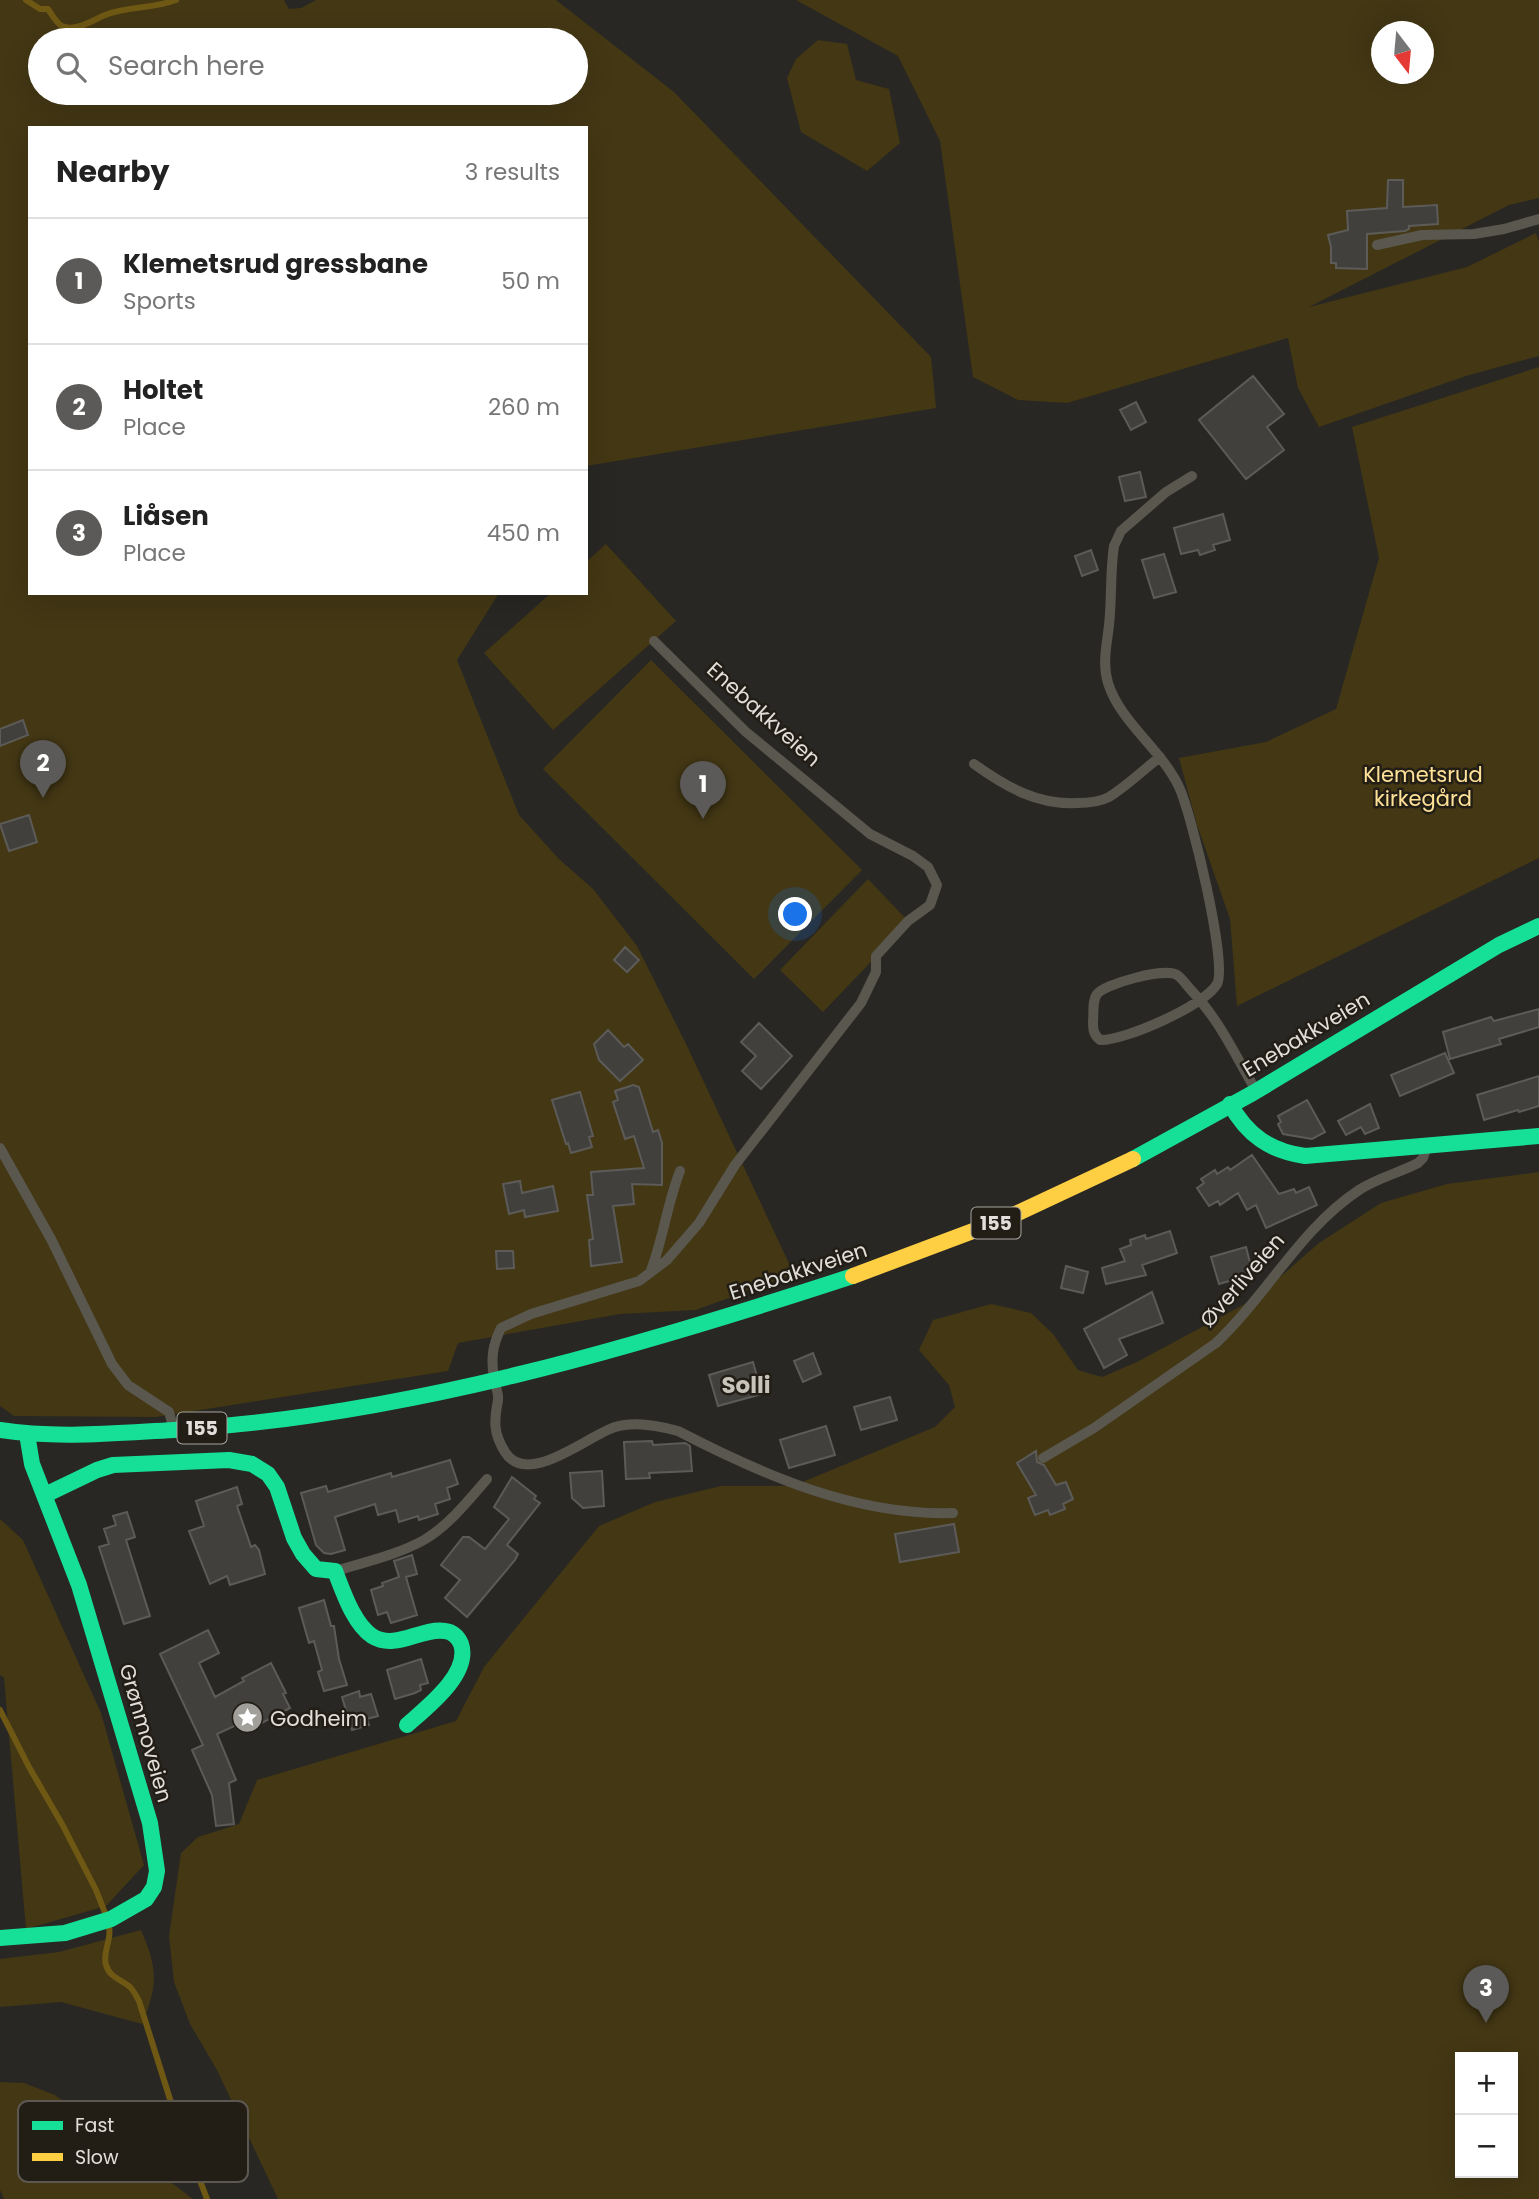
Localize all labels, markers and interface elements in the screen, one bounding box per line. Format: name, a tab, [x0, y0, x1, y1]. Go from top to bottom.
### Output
north arrow	[1371, 21, 1434, 84]
search box	[28, 28, 588, 105]
icon: search	[52, 48, 90, 86]
text: Search here	[108, 48, 265, 84]
text: Nearby	[56, 150, 170, 193]
text: 3 results	[465, 156, 560, 188]
text: Klemetsrud gressbane	[123, 246, 428, 282]
text: 1	[75, 265, 83, 297]
text: 50 m	[501, 265, 560, 297]
text: Sports	[123, 285, 196, 317]
text: Holtet	[123, 372, 203, 408]
text: 2	[72, 391, 86, 423]
text: 260 m	[488, 391, 560, 423]
text: Place	[123, 411, 186, 443]
text: Liåsen	[123, 498, 209, 534]
text: 3	[72, 517, 86, 549]
text: 450 m	[487, 517, 560, 549]
text: Place	[123, 537, 186, 569]
street label: Enebakkveien	[701, 655, 827, 773]
pin: 2	[20, 740, 66, 798]
park label: Klemetsrud kirkegård	[1363, 760, 1483, 813]
pin: 1	[680, 761, 726, 819]
your location	[778, 897, 812, 931]
street label: Enebakkveien	[1237, 985, 1375, 1083]
road number: 155	[972, 1208, 1020, 1238]
street label: Øverliveien	[1193, 1227, 1291, 1333]
street label: Enebakkveien	[725, 1235, 871, 1307]
district label: Solli	[721, 1369, 771, 1401]
road number: 155	[178, 1412, 227, 1444]
street label: Grønmoveien	[112, 1660, 180, 1806]
place icon: Godheim	[230, 1701, 264, 1735]
place label: Godheim	[270, 1704, 367, 1733]
pin: 3	[1463, 1965, 1509, 2023]
map controls	[1455, 2052, 1518, 2178]
button: +	[1455, 2052, 1518, 2115]
legend	[18, 2101, 248, 2182]
text: Fast	[75, 2112, 114, 2139]
button: −	[1455, 2115, 1518, 2178]
text: Slow	[75, 2144, 119, 2171]

